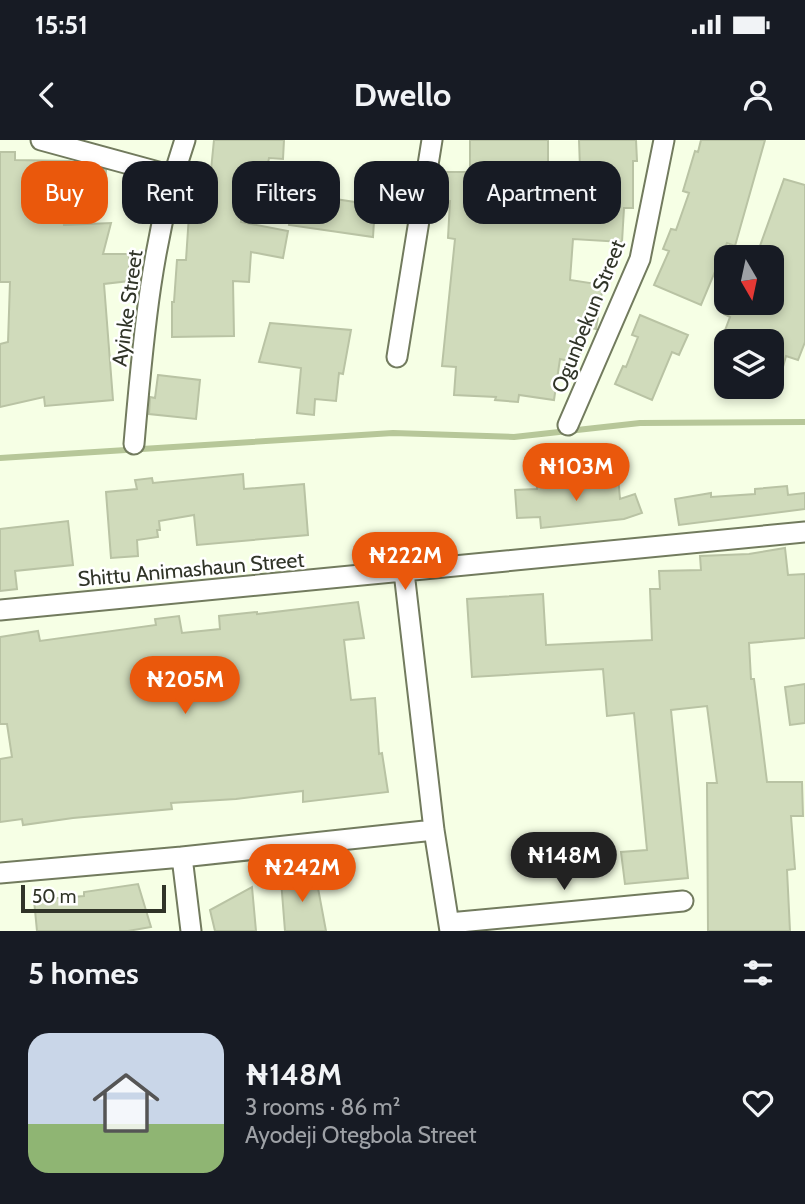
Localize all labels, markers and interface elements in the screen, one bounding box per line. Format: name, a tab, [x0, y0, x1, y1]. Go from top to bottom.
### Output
text: 15:51	[35, 9, 88, 41]
text: Dwello	[354, 75, 451, 114]
icon: back	[28, 76, 66, 114]
icon: person	[739, 76, 777, 114]
chip: Buy	[21, 161, 108, 224]
chip: Rent	[122, 161, 218, 224]
chip: Filters	[232, 161, 340, 224]
chip: New	[354, 161, 449, 224]
chip: Apartment	[463, 161, 621, 224]
street label: Ogunbekun Street	[546, 236, 630, 396]
north arrow	[714, 245, 784, 315]
map controls	[714, 245, 784, 399]
street label: Ayinke Street	[106, 248, 148, 368]
button: layers	[714, 329, 784, 399]
pin: ₦103M	[527, 444, 625, 503]
text: ₦103M	[539, 452, 613, 480]
pin: ₦222M	[356, 532, 454, 592]
text: ₦222M	[368, 541, 442, 569]
street label: Shittu Animashaun Street	[77, 547, 305, 591]
pin: ₦205M	[136, 656, 234, 716]
text: ₦205M	[146, 665, 224, 693]
pin: ₦148M	[515, 832, 613, 892]
text: ₦148M	[527, 841, 601, 869]
pin: ₦242M	[253, 844, 351, 904]
text: ₦242M	[264, 853, 340, 881]
scale bar	[21, 882, 166, 914]
text: 50 m	[32, 885, 76, 908]
icon: filters	[739, 954, 777, 992]
text: 5 homes	[28, 955, 139, 992]
text: ₦148M	[245, 1056, 342, 1093]
icon: home	[84, 1061, 168, 1145]
icon: heart	[739, 1084, 777, 1122]
text: 3 rooms · 86 m²	[245, 1093, 400, 1121]
text: Ayodeji Otegbola Street	[245, 1121, 477, 1149]

